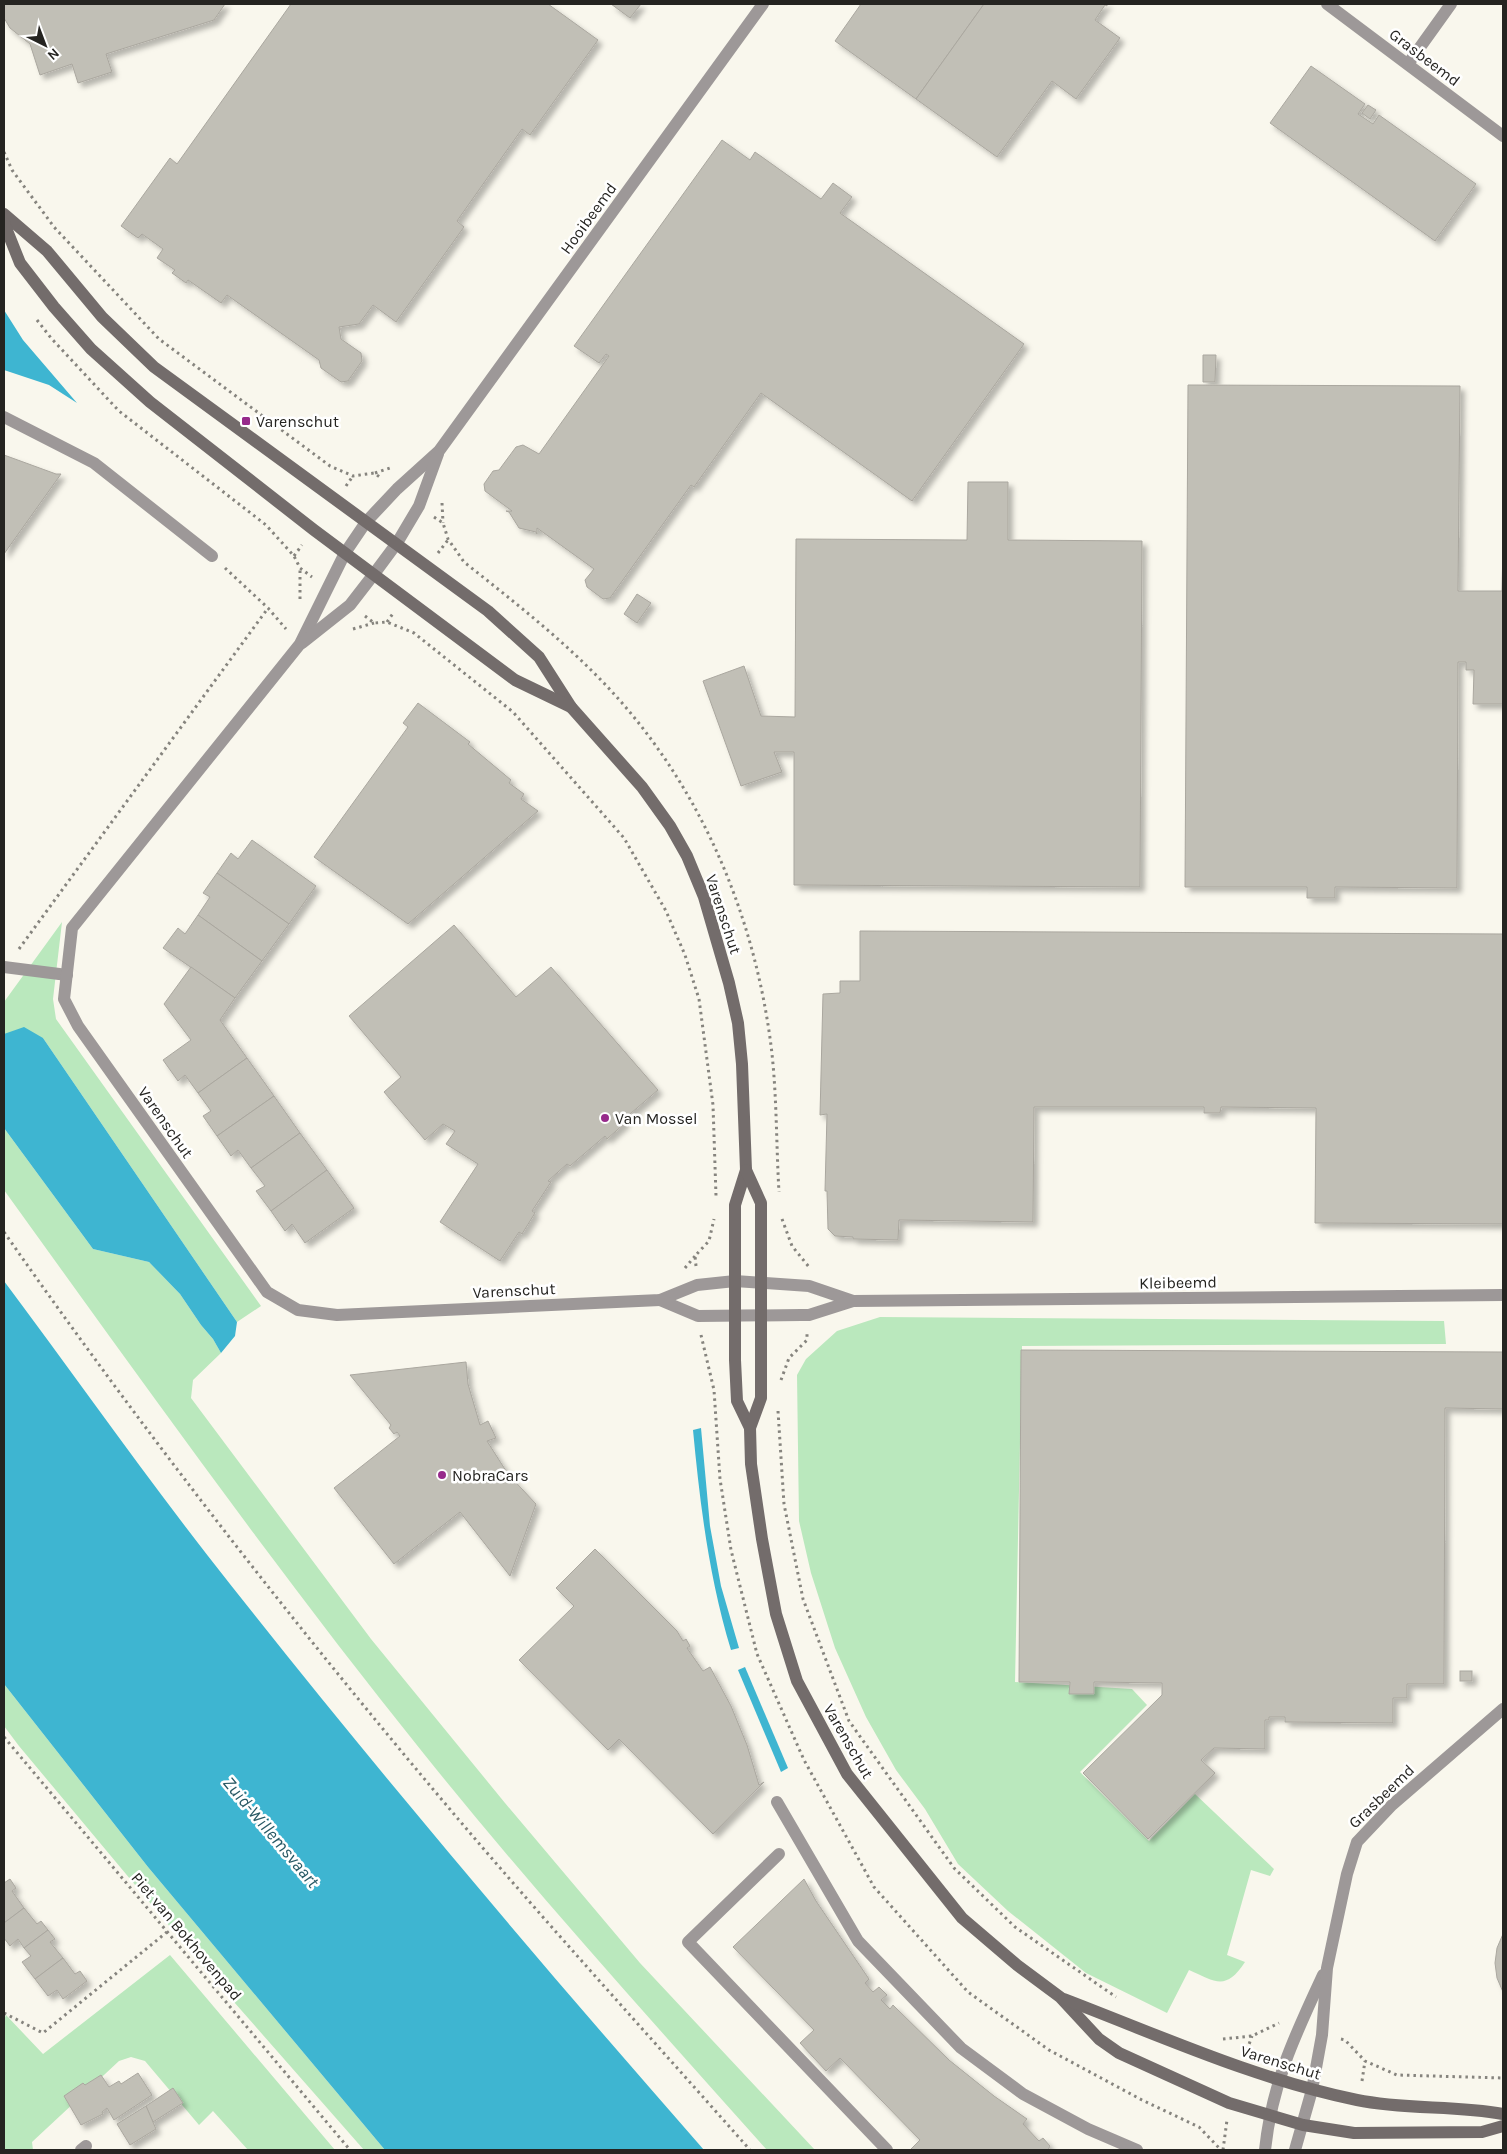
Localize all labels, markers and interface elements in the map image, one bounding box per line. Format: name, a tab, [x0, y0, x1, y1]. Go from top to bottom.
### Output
north arrow	[20, 20, 70, 70]
street label: Grasbeemd	[1386, 25, 1464, 90]
text: N	[44, 45, 63, 64]
street label: Hooibeemd	[556, 179, 621, 258]
place label: Varenschut	[256, 412, 339, 431]
marker: Varenschut	[240, 415, 252, 427]
street label: Varenschut	[702, 872, 745, 957]
street label: Varenschut	[134, 1083, 197, 1162]
place label: Van Mossel	[615, 1109, 698, 1128]
marker: Van Mossel	[599, 1112, 611, 1124]
street label: Kleibeemd	[1139, 1272, 1217, 1293]
street label: Varenschut	[472, 1279, 556, 1302]
place label: NobraCars	[452, 1466, 529, 1485]
marker: NobraCars	[436, 1469, 448, 1481]
street label: Varenschut	[820, 1701, 878, 1782]
street label: Grasbeemd	[1345, 1760, 1418, 1832]
water label: Zuid-Willemsvaart	[218, 1772, 325, 1893]
street label: Piet van Bokhovenpad	[127, 1868, 246, 2004]
street label: Varenschut	[1238, 2041, 1323, 2084]

